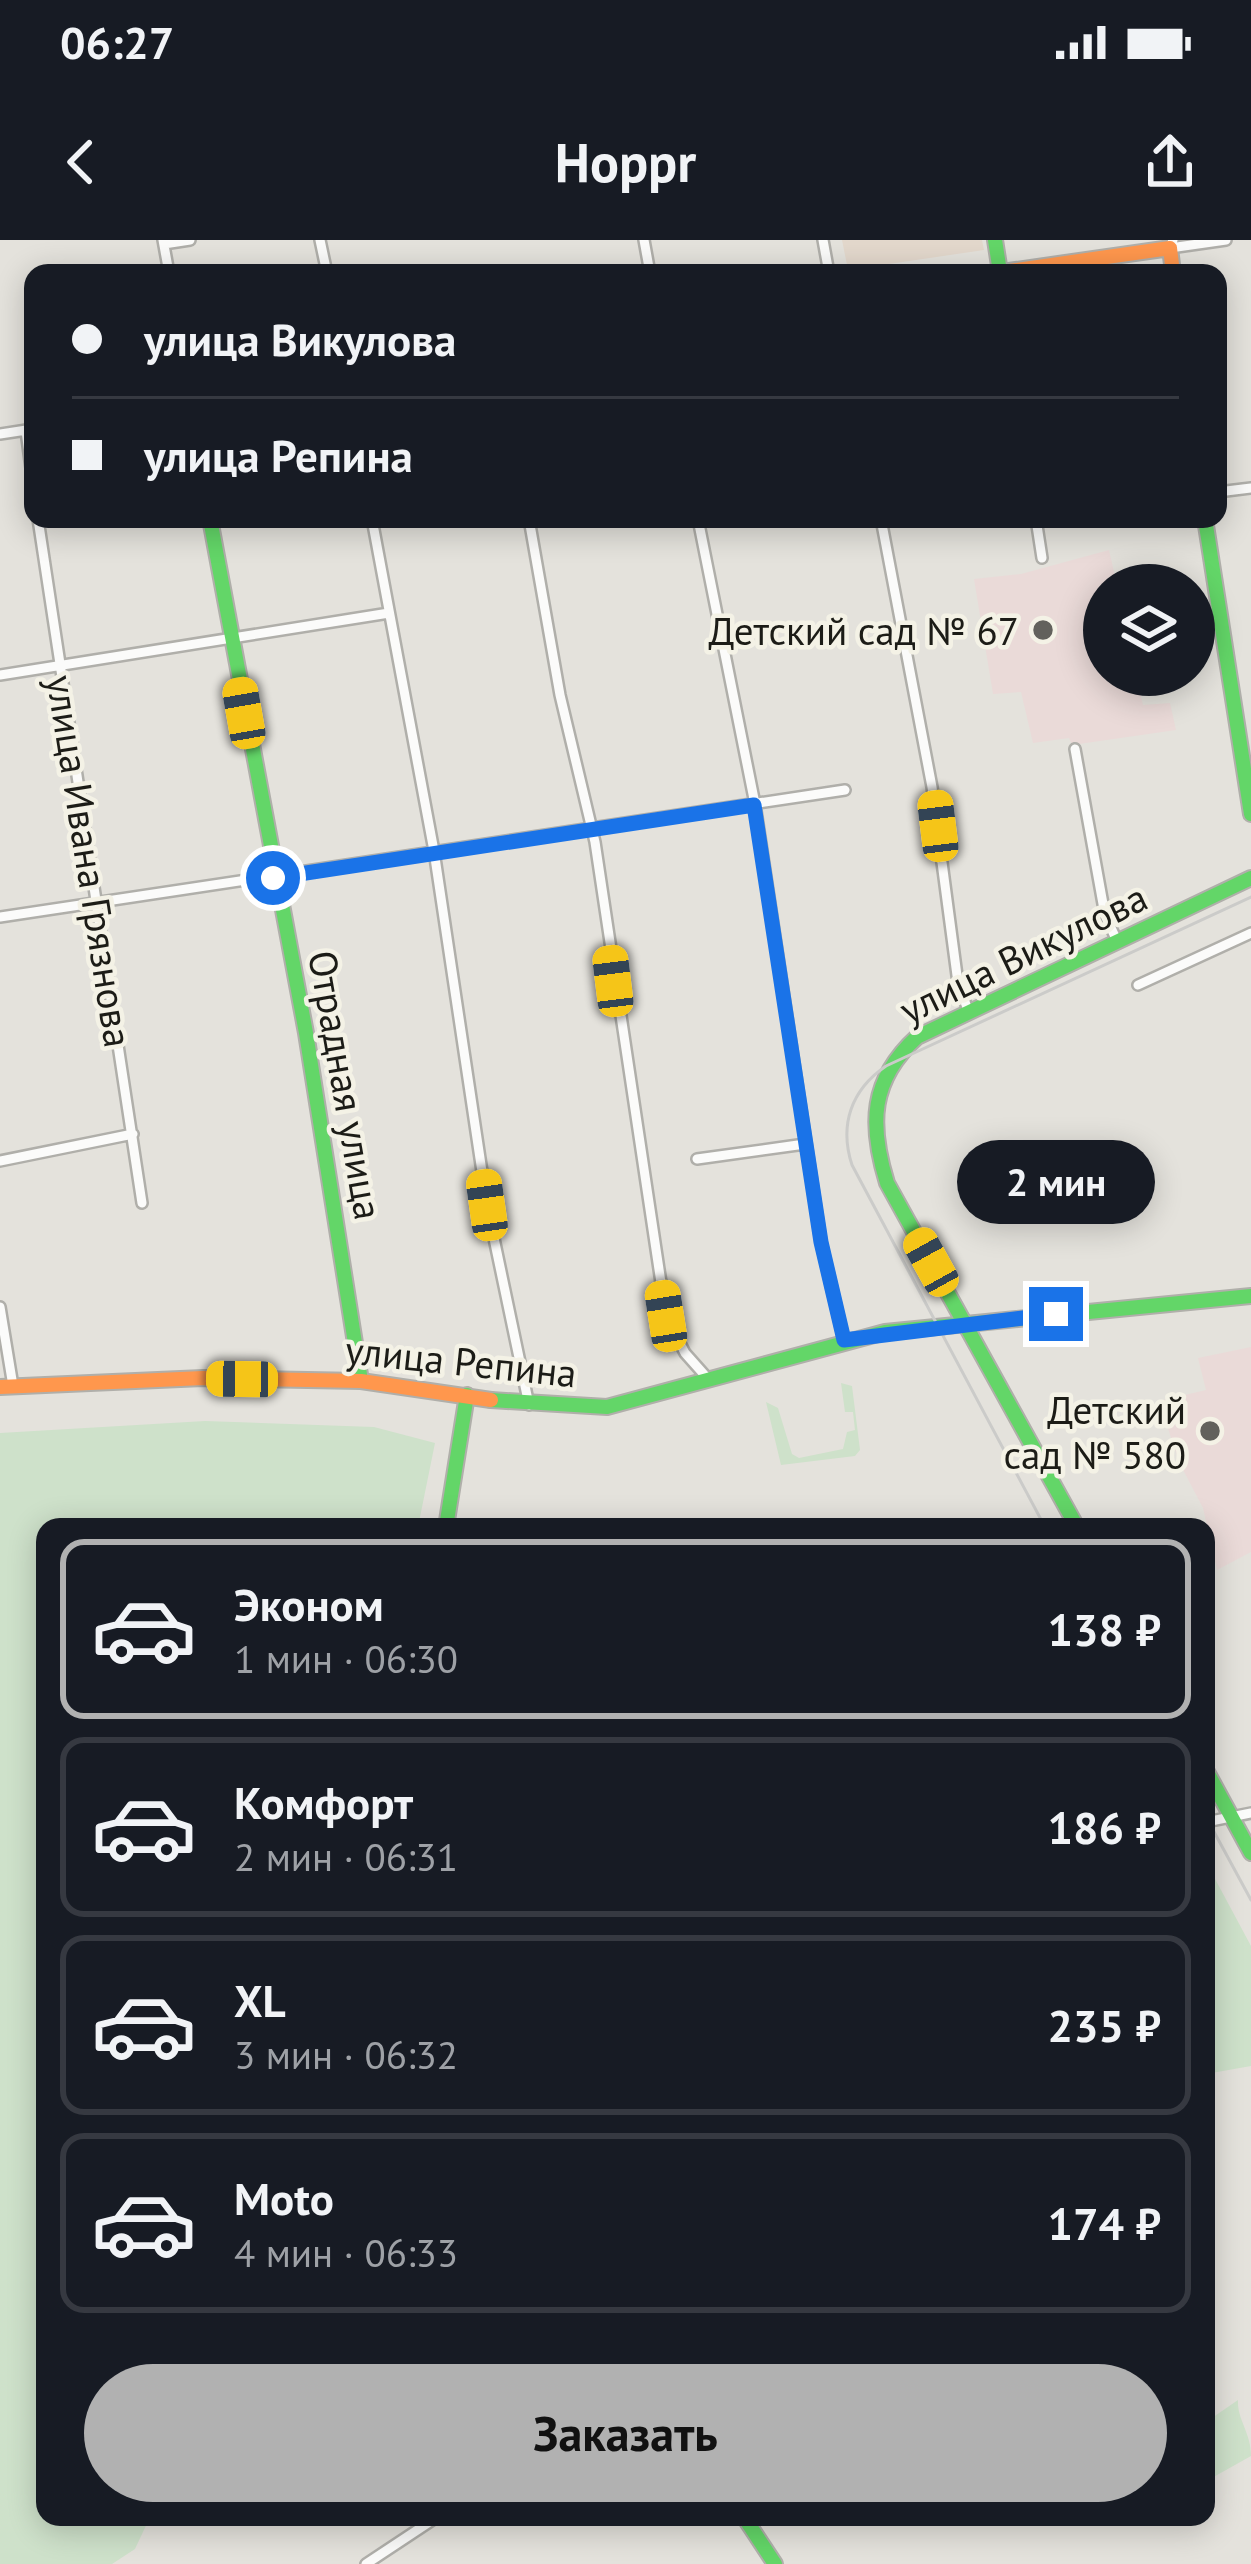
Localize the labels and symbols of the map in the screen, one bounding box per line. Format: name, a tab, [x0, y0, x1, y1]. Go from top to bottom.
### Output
place label: Детский сад № 67	[709, 605, 1019, 656]
marker: Детский сад № 67	[1030, 617, 1056, 643]
street label: улица Ивана Грязнова	[35, 671, 145, 1051]
car	[220, 674, 268, 752]
car	[916, 788, 960, 864]
route start	[246, 851, 300, 905]
street label: улица Викулова	[891, 871, 1155, 1035]
car	[591, 943, 635, 1019]
street label: Отрадная улица	[297, 946, 395, 1224]
callout: 2 мин	[957, 1140, 1155, 1224]
car	[464, 1167, 510, 1243]
car	[898, 1222, 964, 1302]
car	[643, 1278, 689, 1354]
route end	[1029, 1287, 1083, 1341]
street label: улица Репина	[343, 1323, 579, 1399]
car	[206, 1360, 278, 1398]
place label: Детский сад № 580	[1003, 1384, 1186, 1480]
marker: Детский сад № 580	[1197, 1418, 1223, 1444]

